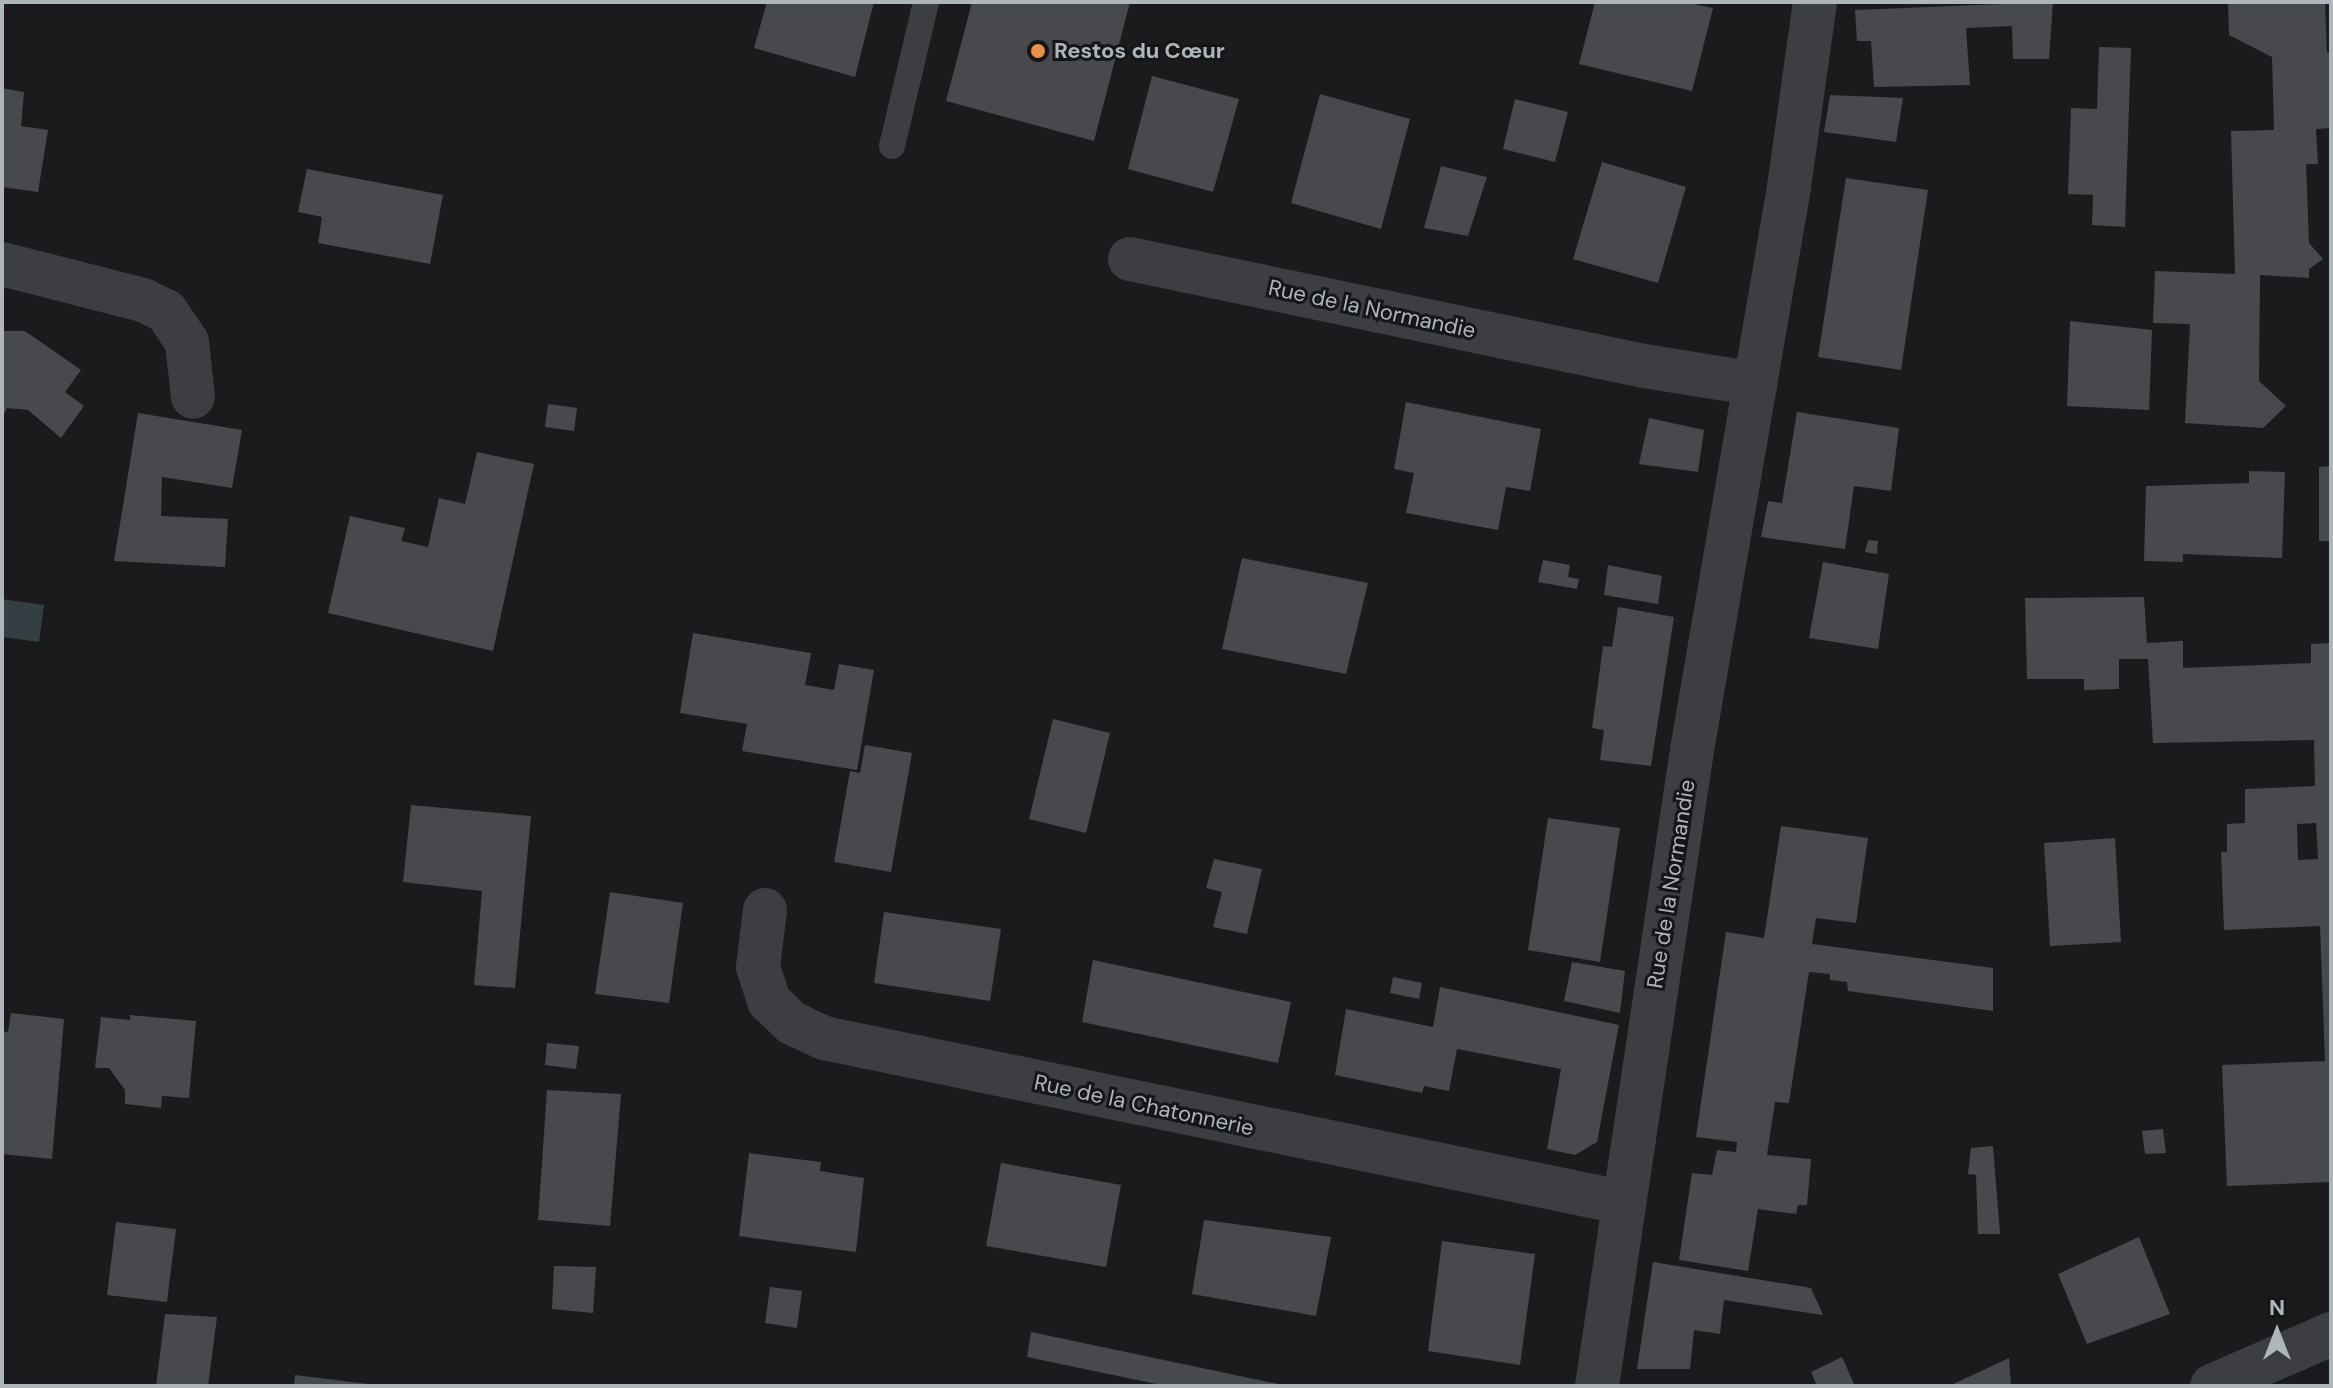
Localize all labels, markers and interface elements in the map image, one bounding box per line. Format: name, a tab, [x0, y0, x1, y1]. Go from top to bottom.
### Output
place label: Restos du Cœur	[1054, 38, 1225, 64]
marker: Restos du Cœur	[1029, 42, 1047, 60]
street label: Rue de la Normandie	[1266, 274, 1478, 344]
street label: Rue de la Normandie	[1641, 778, 1701, 990]
street label: Rue de la Chatonnerie	[1032, 1069, 1256, 1141]
north arrow	[2237, 1292, 2317, 1372]
text: N	[2269, 1293, 2285, 1322]

